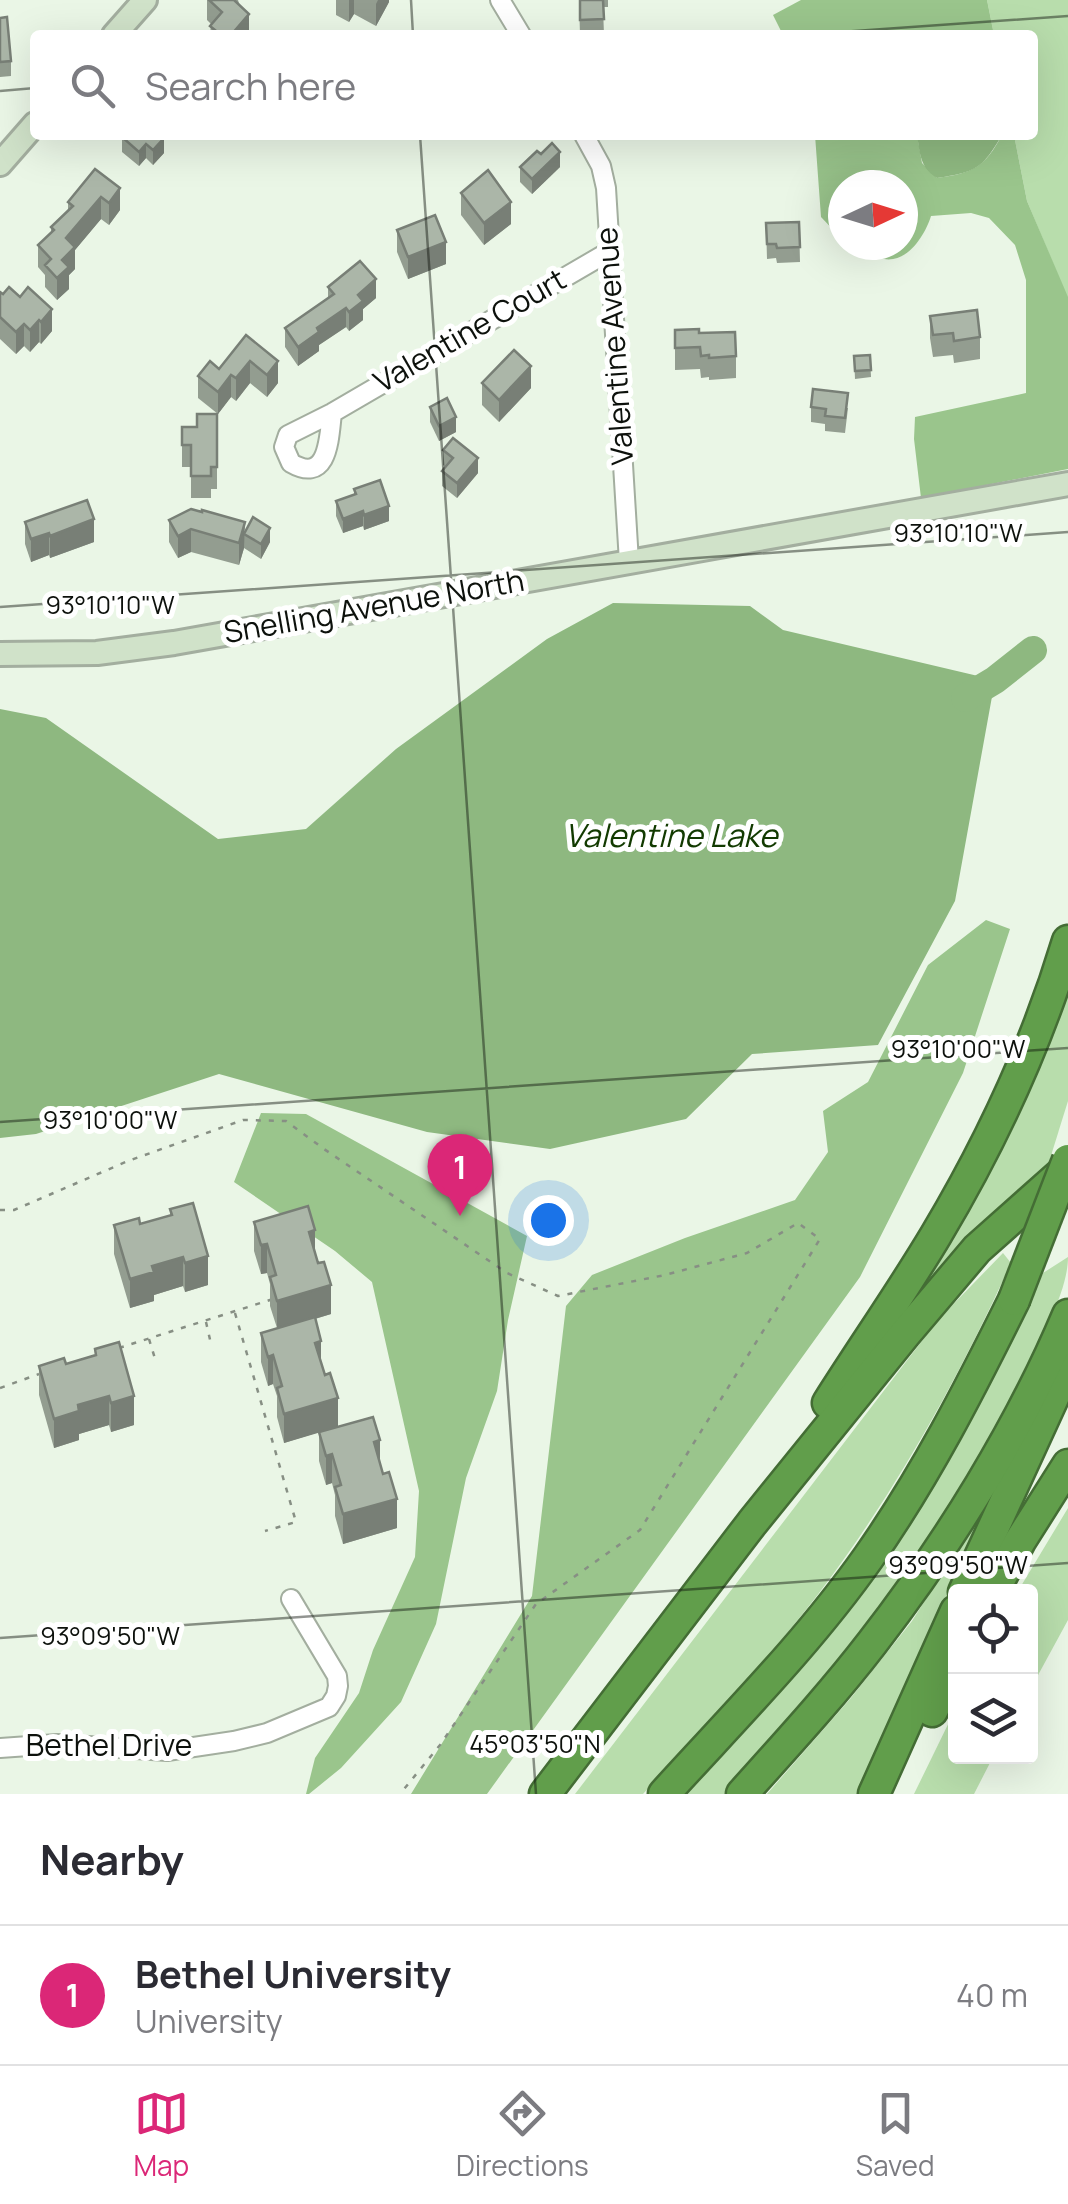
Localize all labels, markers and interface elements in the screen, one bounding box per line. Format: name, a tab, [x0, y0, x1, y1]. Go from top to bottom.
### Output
search box	[30, 30, 1038, 140]
icon: search	[65, 58, 120, 113]
text: Search here	[145, 59, 356, 111]
north arrow	[828, 170, 918, 260]
street label: Valentine Avenue	[585, 226, 642, 466]
street label: Valentine Court	[366, 258, 573, 401]
text: 93°10'10"W	[893, 515, 1023, 550]
street label: Snelling Avenue North	[220, 559, 527, 652]
text: 93°10'10"W	[45, 587, 175, 622]
water label: Valentine Lake	[564, 813, 780, 857]
text: 93°10'00"W	[891, 1031, 1025, 1066]
text: 93°10'00"W	[43, 1102, 177, 1137]
pin: 1	[428, 1134, 492, 1216]
your location	[523, 1195, 574, 1246]
text: 93°09'50"W	[888, 1547, 1028, 1582]
map controls	[948, 1584, 1038, 1764]
button: locate	[948, 1584, 1038, 1674]
text: 93°09'50"W	[40, 1618, 180, 1653]
button: layers	[948, 1674, 1038, 1764]
street label: Bethel Drive	[26, 1724, 192, 1765]
text: 45°03'50"N	[469, 1726, 601, 1761]
text: Nearby	[40, 1830, 184, 1888]
text: Bethel University	[135, 1947, 451, 1999]
text: 1	[65, 1973, 80, 2017]
text: 40 m	[956, 1973, 1028, 2017]
text: University	[135, 1999, 283, 2043]
tab: Map	[133, 2086, 189, 2184]
tab: Directions	[456, 2086, 589, 2184]
tab: Saved	[856, 2086, 935, 2184]

